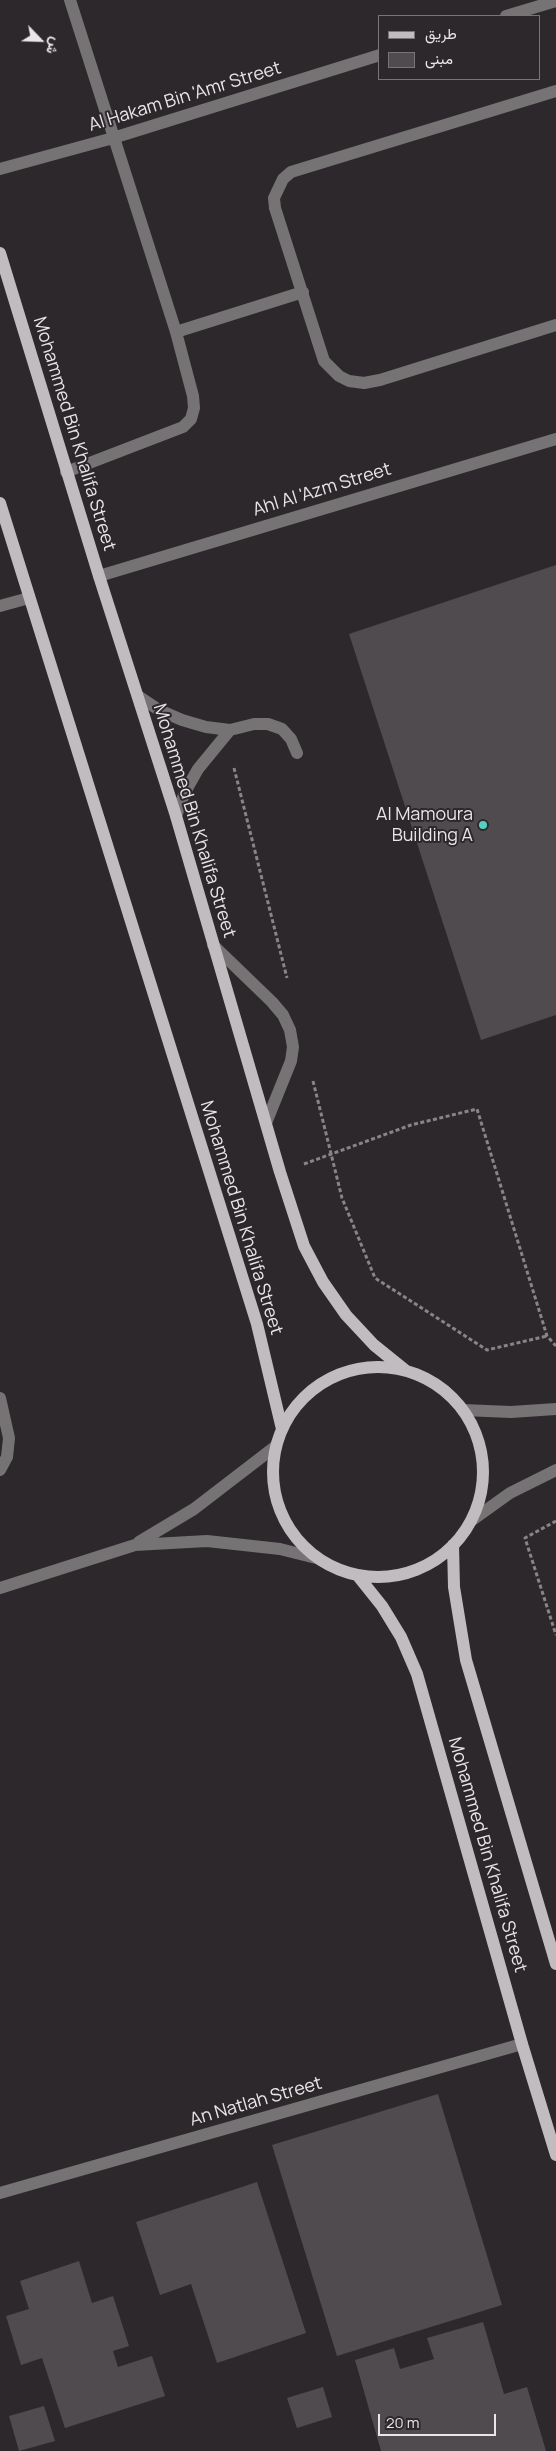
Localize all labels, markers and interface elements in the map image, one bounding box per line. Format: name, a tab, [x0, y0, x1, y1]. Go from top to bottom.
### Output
north arrow	[15, 15, 65, 65]
legend	[378, 15, 541, 80]
text: طريق	[425, 23, 457, 44]
text: ش	[42, 35, 66, 58]
text: مبنى	[425, 48, 453, 69]
street label: Al Hakam Bin 'Amr Street	[86, 57, 284, 137]
street label: Mohammed Bin Khalifa Street	[28, 314, 120, 554]
street label: Ahl Al 'Azm Street	[250, 459, 394, 521]
street label: Mohammed Bin Khalifa Street	[148, 701, 240, 941]
place label: Al Mamoura Building A	[376, 804, 473, 846]
marker: Al Mamoura Building A	[477, 819, 489, 831]
street label: Mohammed Bin Khalifa Street	[195, 1098, 287, 1338]
street label: Mohammed Bin Khalifa Street	[443, 1735, 531, 1975]
street label: An Natlah Street	[187, 2073, 325, 2131]
scale bar	[381, 2404, 498, 2436]
text: 20 m	[386, 2412, 419, 2433]

